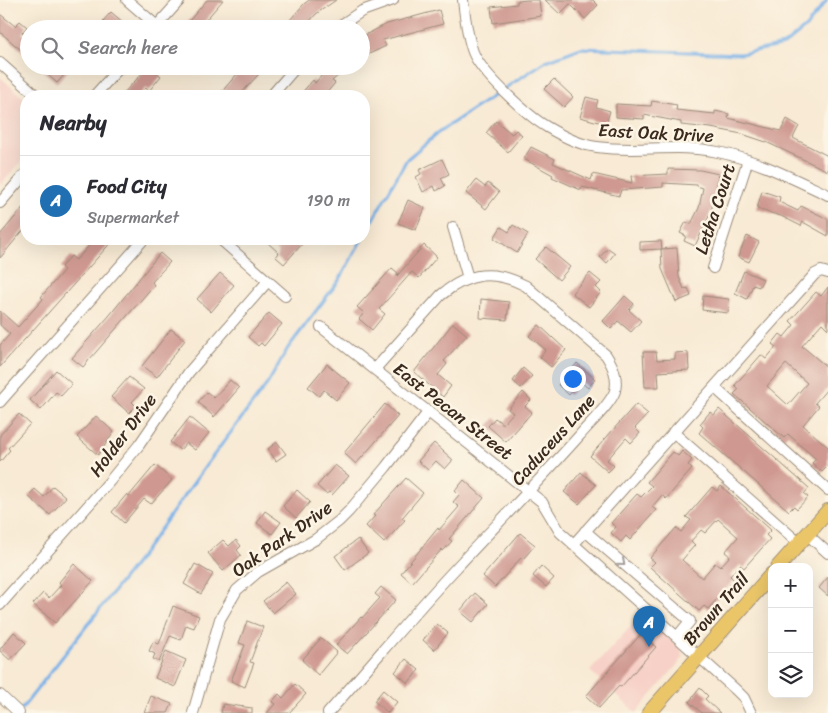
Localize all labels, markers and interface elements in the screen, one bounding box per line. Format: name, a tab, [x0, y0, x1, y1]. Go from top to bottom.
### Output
search box	[20, 20, 370, 75]
text: Search here	[78, 31, 178, 64]
icon: search	[38, 34, 66, 62]
text: Nearby	[40, 104, 106, 142]
street label: East Oak Drive	[597, 114, 715, 152]
street label: Letha Court	[685, 159, 745, 258]
text: Food City	[87, 170, 167, 203]
text: A	[51, 186, 61, 215]
text: 190 m	[307, 186, 350, 215]
text: Supermarket	[87, 203, 179, 232]
street label: East Pecan Street	[386, 354, 520, 468]
your location	[560, 366, 586, 392]
street label: Holder Drive	[81, 386, 165, 484]
street label: Caduceus Lane	[503, 387, 603, 493]
street label: Oak Park Drive	[225, 492, 339, 586]
one-way arrow	[616, 557, 625, 566]
map controls	[768, 563, 813, 698]
button: +	[768, 563, 813, 608]
street label: Brown Trail	[675, 564, 758, 653]
pin: A	[633, 606, 665, 647]
button: −	[768, 608, 813, 653]
button: layers	[768, 653, 813, 698]

